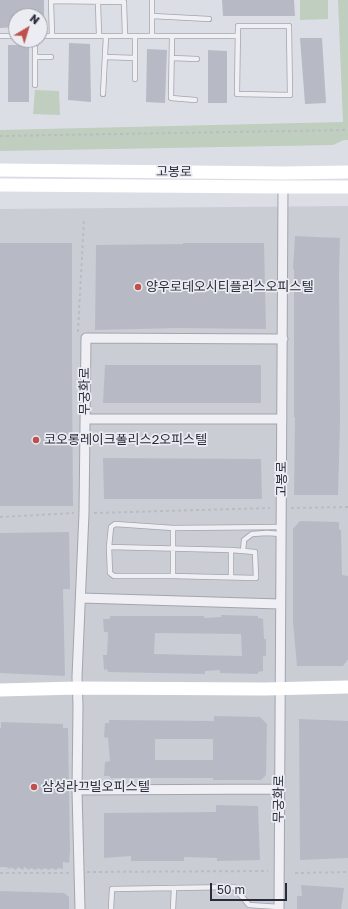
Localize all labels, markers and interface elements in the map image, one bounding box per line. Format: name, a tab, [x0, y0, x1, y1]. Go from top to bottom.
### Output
north arrow	[8, 8, 48, 48]
text: N	[28, 11, 42, 27]
street label: 고봉로	[156, 164, 192, 180]
place label: 양우로데오시티플러스오피스텔	[146, 279, 313, 295]
marker: 양우로데오시티플러스오피스텔	[133, 282, 143, 292]
street label: 무궁화로	[77, 367, 93, 415]
place label: 코오롱레이크폴리스2오피스텔	[44, 432, 207, 448]
marker: 코오롱레이크폴리스2오피스텔	[31, 435, 41, 445]
street label: 고봉로	[274, 461, 290, 497]
street label: 무궁화로	[271, 775, 287, 823]
place label: 삼성라끄빌오피스텔	[42, 779, 150, 795]
marker: 삼성라끄빌오피스텔	[29, 782, 39, 792]
scale bar	[212, 875, 289, 901]
text: 50 m	[217, 882, 245, 897]

